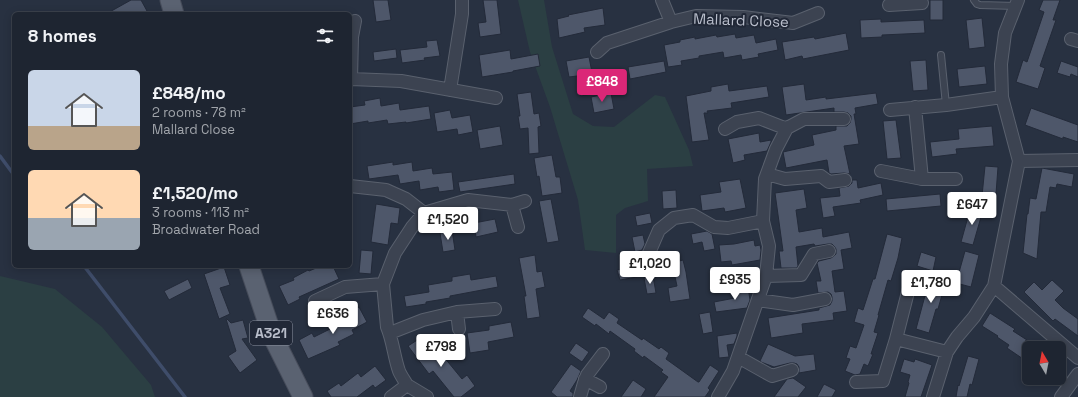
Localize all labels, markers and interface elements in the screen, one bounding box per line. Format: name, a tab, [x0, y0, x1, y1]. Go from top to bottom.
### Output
street label: Mallard Close	[693, 9, 789, 31]
text: 8 homes	[28, 25, 97, 47]
icon: filters	[314, 25, 336, 47]
pin: £848	[578, 69, 626, 103]
text: £848	[586, 73, 618, 90]
text: £848/mo	[152, 82, 226, 104]
icon: home	[60, 86, 108, 134]
text: 2 rooms · 78 m²	[152, 104, 246, 121]
text: Mallard Close	[152, 121, 235, 138]
text: £1,520/mo	[152, 182, 238, 204]
icon: home	[60, 186, 108, 234]
pin: £647	[948, 192, 996, 226]
text: £647	[956, 196, 988, 213]
text: 3 rooms · 113 m²	[152, 204, 249, 221]
pin: £1,520	[415, 207, 481, 241]
text: £1,520	[427, 211, 469, 228]
text: Broadwater Road	[152, 221, 260, 238]
pin: £1,020	[617, 251, 683, 285]
text: £1,020	[629, 255, 671, 272]
pin: £935	[711, 267, 759, 301]
pin: £1,780	[898, 270, 964, 304]
text: £935	[719, 271, 751, 288]
text: £1,780	[911, 274, 951, 291]
pin: £636	[309, 301, 357, 335]
text: £636	[317, 305, 349, 322]
road number: A321	[250, 321, 292, 345]
pin: £798	[417, 334, 465, 368]
text: £798	[425, 338, 457, 355]
north arrow	[1022, 341, 1066, 385]
map controls	[1022, 341, 1066, 385]

